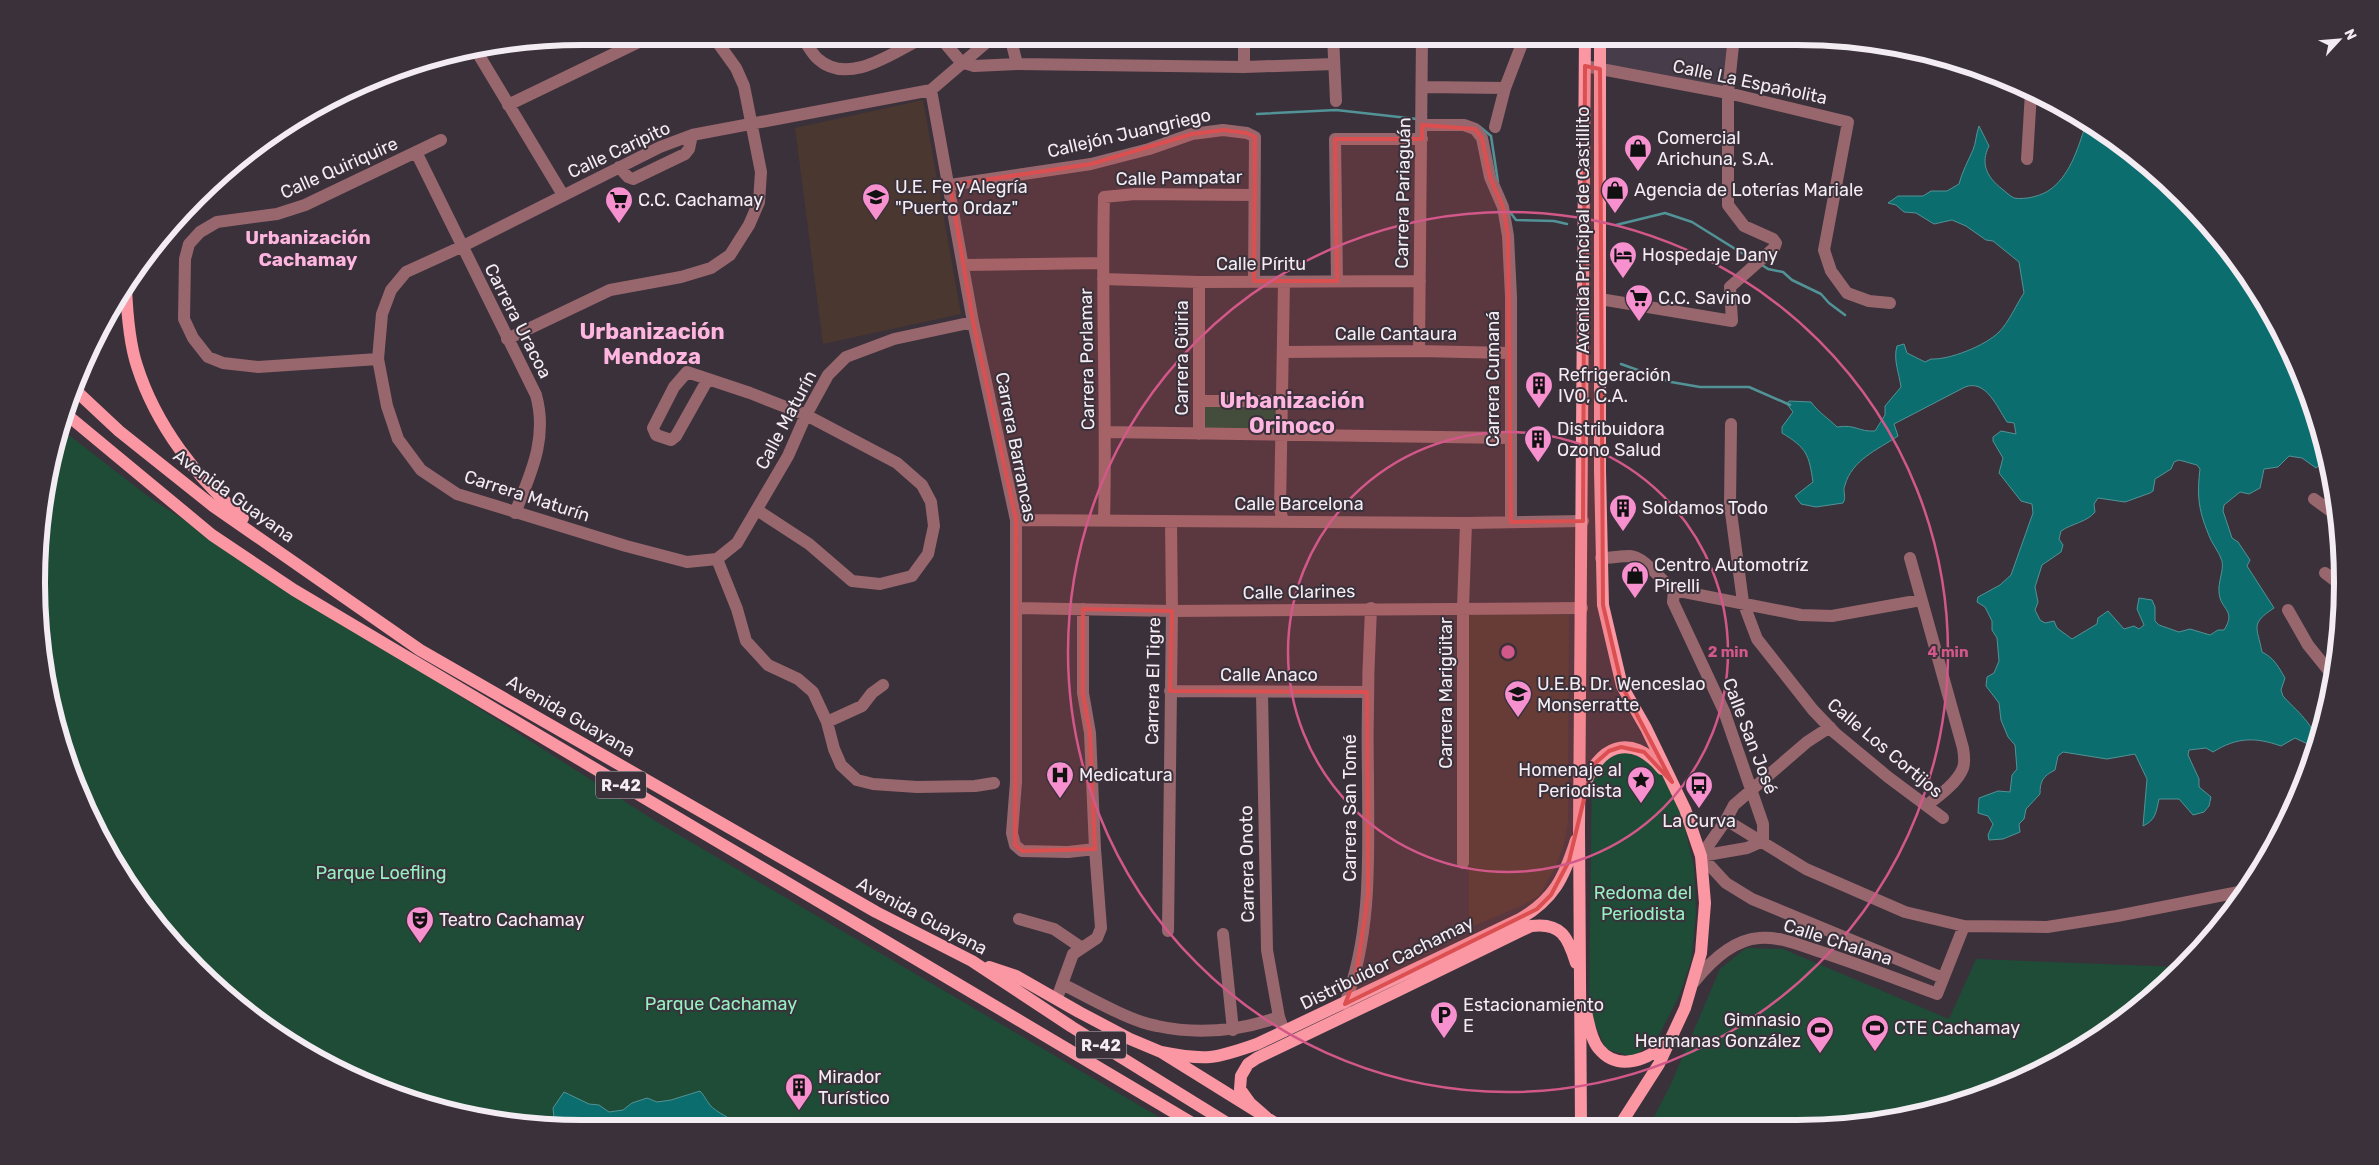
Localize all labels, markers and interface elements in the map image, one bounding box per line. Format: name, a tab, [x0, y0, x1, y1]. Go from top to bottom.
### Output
north arrow	[2314, 15, 2364, 65]
text: N	[2340, 26, 2360, 43]
street label: Calle La Españolita	[1671, 55, 1829, 109]
street label: Callejón Juangriego	[1045, 103, 1213, 163]
street label: Avenida Principal de Castillito	[1572, 106, 1594, 354]
street label: Calle Caripito	[564, 117, 674, 183]
street label: Carrera Pariaguán	[1391, 117, 1415, 269]
place label: Comercial Arichuna, S.A.	[1657, 127, 1774, 170]
street label: Calle Quiriquire	[277, 132, 401, 204]
shop icon: Comercial Arichuna, S.A.	[1623, 133, 1653, 172]
street label: Calle Pampatar	[1115, 166, 1243, 190]
shop icon: Agencia de Loterías Mariale	[1600, 175, 1630, 214]
place label: U.E. Fe y Alegría "Puerto Ordaz"	[895, 176, 1028, 219]
place label: Agencia de Loterías Mariale	[1634, 179, 1863, 201]
school or university icon: U.E. Fe y Alegría "Puerto Ordaz"	[861, 182, 891, 221]
supermarket icon: C.C. Cachamay	[604, 185, 634, 224]
place label: C.C. Cachamay	[638, 189, 763, 211]
district label: Urbanización Cachamay	[245, 226, 371, 271]
hotel icon: Hospedaje Dany	[1608, 240, 1638, 279]
place label: Hospedaje Dany	[1642, 244, 1778, 266]
street label: Calle Píritu	[1216, 253, 1306, 275]
street label: Carrera Uracoa	[480, 260, 556, 382]
supermarket icon: C.C. Savino	[1624, 283, 1654, 322]
place label: C.C. Savino	[1658, 287, 1751, 309]
street label: Carrera Porlamar	[1075, 288, 1099, 430]
street label: Carrera Güiria	[1171, 300, 1193, 416]
street label: Carrera Cumaná	[1482, 311, 1504, 447]
district label: Urbanización Mendoza	[579, 318, 725, 370]
street label: Calle Cantaura	[1335, 323, 1457, 345]
place label: Refrigeración IVO, C.A.	[1558, 364, 1671, 407]
street label: Calle Maturín	[751, 367, 821, 473]
street label: Carrera Barrancas	[991, 370, 1041, 524]
building icon: Refrigeración IVO, C.A.	[1524, 370, 1554, 409]
district label: Urbanización Orinoco	[1219, 387, 1365, 439]
place label: Distribuidora Ozono Salud	[1557, 418, 1665, 461]
building icon: Distribuidora Ozono Salud	[1523, 424, 1553, 463]
street label: Avenida Guayana	[169, 445, 299, 547]
street label: Carrera Maturín	[461, 465, 593, 527]
street label: Calle Barcelona	[1234, 493, 1364, 515]
building icon: Soldamos Todo	[1608, 493, 1638, 532]
place label: Soldamos Todo	[1642, 497, 1768, 519]
place label: Centro Automotríz Pirelli	[1654, 554, 1809, 597]
shop icon: Centro Automotríz Pirelli	[1620, 560, 1650, 599]
street label: Calle Clarines	[1242, 580, 1356, 604]
street label: Carrera El Tigre	[1141, 617, 1165, 745]
street label: Carrera Marigüitar	[1435, 617, 1457, 769]
centre of rings	[1499, 643, 1517, 661]
text: 2 min	[1708, 643, 1748, 661]
text: 4 min	[1927, 643, 1969, 661]
street label: Calle Anaco	[1220, 664, 1318, 686]
street label: Avenida Guayana	[503, 670, 639, 762]
place label: U.E.B. Dr. Wenceslao Monserratte	[1537, 673, 1706, 716]
street label: Calle San José	[1718, 675, 1782, 797]
school or university icon: U.E.B. Dr. Wenceslao Monserratte	[1503, 679, 1533, 718]
street label: Calle Los Cortijos	[1823, 693, 1947, 803]
street label: Carrera San Tomé	[1339, 734, 1361, 882]
place label: Homenaje al Periodista	[1518, 759, 1622, 802]
hospital icon: Medicatura	[1045, 760, 1075, 799]
place label: Medicatura	[1079, 764, 1173, 786]
place icon: Homenaje al Periodista	[1626, 765, 1656, 804]
bus stop icon: La Curva	[1684, 770, 1714, 809]
road number: R-42	[596, 772, 646, 798]
street label: Carrera Onoto	[1235, 805, 1259, 923]
place label: La Curva	[1662, 810, 1736, 832]
park label: Parque Loefling	[315, 862, 447, 884]
street label: Avenida Guayana	[853, 872, 991, 960]
park label: Redoma del Periodista	[1594, 882, 1692, 925]
theatre icon: Teatro Cachamay	[405, 905, 435, 944]
place label: Teatro Cachamay	[439, 909, 585, 931]
street label: Distribuidor Cachamay	[1297, 911, 1477, 1015]
street label: Calle Chalana	[1781, 914, 1895, 970]
park label: Parque Cachamay	[645, 993, 797, 1015]
place label: Estacionamiento E	[1463, 994, 1604, 1037]
parking icon: Estacionamiento E	[1429, 1000, 1459, 1039]
place label: Gimnasio Hermanas González	[1635, 1009, 1801, 1052]
sports icon: CTE Cachamay	[1860, 1013, 1890, 1052]
sports icon: Gimnasio Hermanas González	[1805, 1015, 1835, 1054]
place label: CTE Cachamay	[1894, 1017, 2020, 1039]
road number: R-42	[1076, 1032, 1126, 1058]
place label: Mirador Turístico	[818, 1066, 890, 1109]
building icon: Mirador Turístico	[784, 1072, 814, 1111]

